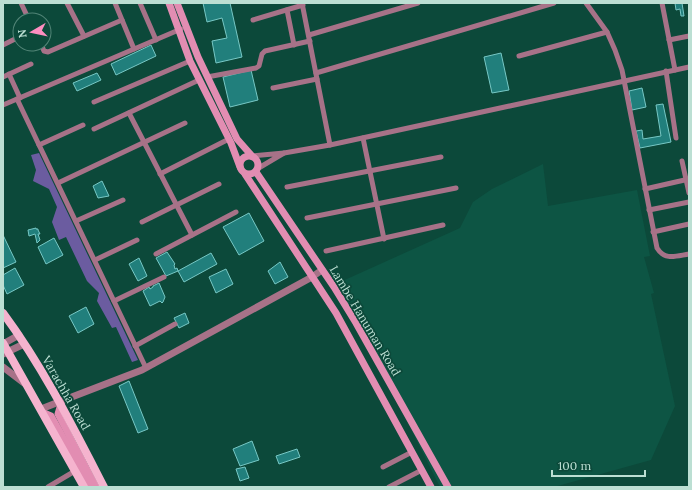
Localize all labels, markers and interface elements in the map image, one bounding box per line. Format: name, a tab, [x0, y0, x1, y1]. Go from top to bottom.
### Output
north arrow	[12, 12, 52, 52]
text: N	[14, 28, 30, 39]
street label: Lambe Hanuman Road	[327, 263, 404, 379]
street label: Varachha Road	[39, 352, 94, 432]
scale bar	[552, 452, 645, 478]
text: 100 m	[558, 458, 591, 473]

